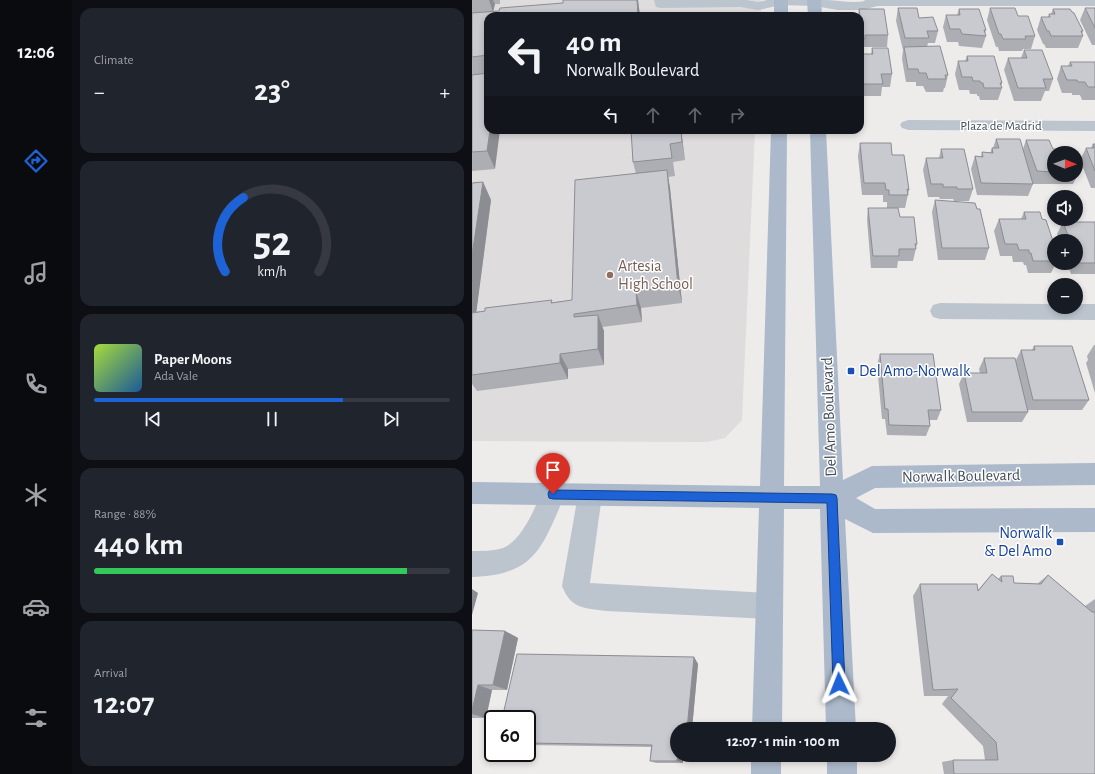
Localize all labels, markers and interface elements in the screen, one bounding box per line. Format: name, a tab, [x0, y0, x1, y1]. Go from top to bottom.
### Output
icon: left	[500, 28, 552, 80]
text: 40 m	[566, 29, 622, 57]
text: 12:06	[17, 44, 55, 62]
text: Climate	[94, 54, 133, 67]
text: Norwalk Boulevard	[566, 62, 699, 80]
text: 23°	[254, 76, 290, 106]
text: −	[94, 81, 105, 103]
text: +	[439, 81, 450, 103]
icon: left	[600, 104, 622, 126]
icon: ahead	[642, 104, 664, 126]
icon: ahead	[684, 104, 706, 126]
icon: right	[726, 104, 748, 126]
street label: Plaza de Madrid	[960, 120, 1042, 133]
north arrow	[1047, 146, 1083, 182]
map controls	[1047, 146, 1083, 314]
icon: directions	[22, 147, 50, 175]
button: sound	[1047, 190, 1083, 226]
text: 52	[253, 222, 291, 263]
button: +	[1047, 234, 1083, 270]
place label: Artesia High School	[618, 258, 693, 292]
icon: music	[22, 259, 50, 287]
text: km/h	[257, 264, 287, 278]
marker: Artesia High School	[605, 270, 615, 280]
button: −	[1047, 278, 1083, 314]
text: Paper Moons	[154, 352, 232, 367]
street label: Del Amo Boulevard	[819, 357, 839, 477]
place label: Del Amo-Norwalk	[859, 363, 971, 379]
marker: Del Amo-Norwalk	[846, 366, 856, 376]
icon: phone	[22, 370, 50, 398]
text: Ada Vale	[154, 370, 198, 383]
icon: previous	[142, 408, 164, 430]
icon: pause	[261, 408, 283, 430]
icon: next	[380, 408, 402, 430]
pin	[536, 453, 570, 494]
icon: arrive	[542, 459, 564, 481]
street label: Norwalk Boulevard	[902, 467, 1020, 485]
icon: climate	[22, 481, 50, 509]
text: Range · 88%	[94, 508, 156, 521]
place label: Norwalk & Del Amo	[984, 525, 1053, 559]
text: 440 km	[94, 530, 183, 560]
marker: Norwalk & Del Amo	[1055, 537, 1065, 547]
icon: car	[22, 593, 50, 621]
position arrow	[818, 663, 860, 705]
text: Arrival	[94, 667, 127, 680]
text: 12:07	[94, 689, 154, 719]
icon: filters	[22, 704, 50, 732]
speed limit sign: 60	[484, 710, 536, 762]
text: 12:07 · 1 min · 100 m	[726, 734, 840, 749]

